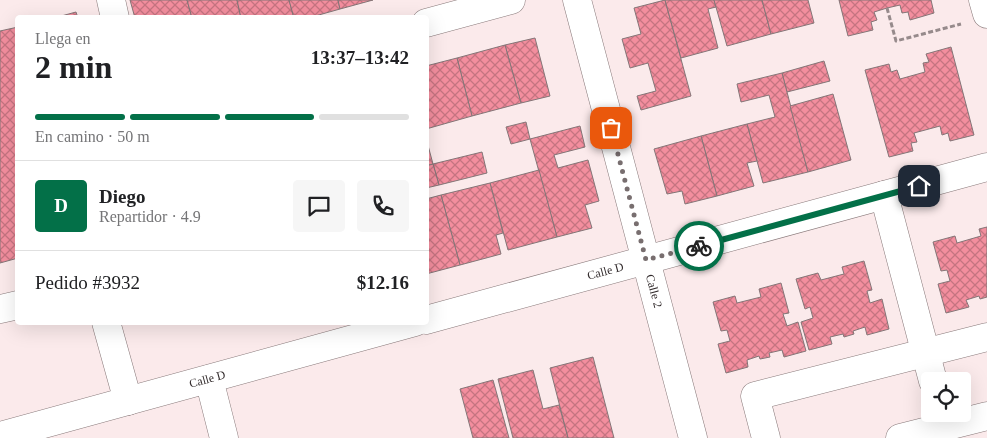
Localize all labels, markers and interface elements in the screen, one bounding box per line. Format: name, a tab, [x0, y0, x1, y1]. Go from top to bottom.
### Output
text: Llega en	[35, 30, 91, 47]
text: 13:37–13:42	[311, 47, 409, 68]
text: 2 min	[35, 49, 112, 85]
pin	[590, 107, 632, 149]
icon: bag	[597, 114, 625, 142]
text: En camino · 50 m	[35, 128, 150, 145]
pin	[898, 165, 940, 207]
icon: home	[905, 172, 933, 200]
button: chat	[293, 180, 345, 232]
button: phone	[357, 180, 409, 232]
text: Diego	[99, 186, 145, 207]
text: D	[54, 195, 68, 216]
text: Repartidor · 4.9	[99, 208, 201, 225]
courier	[674, 221, 724, 271]
icon: bike	[685, 232, 713, 260]
street label: Calle D	[586, 259, 625, 283]
text: Pedido #3932	[35, 272, 140, 293]
text: $12.16	[357, 272, 409, 293]
street label: Calle 2	[643, 273, 665, 309]
street label: Calle D	[188, 367, 227, 391]
map controls	[921, 372, 971, 422]
button: locate	[921, 372, 971, 422]

